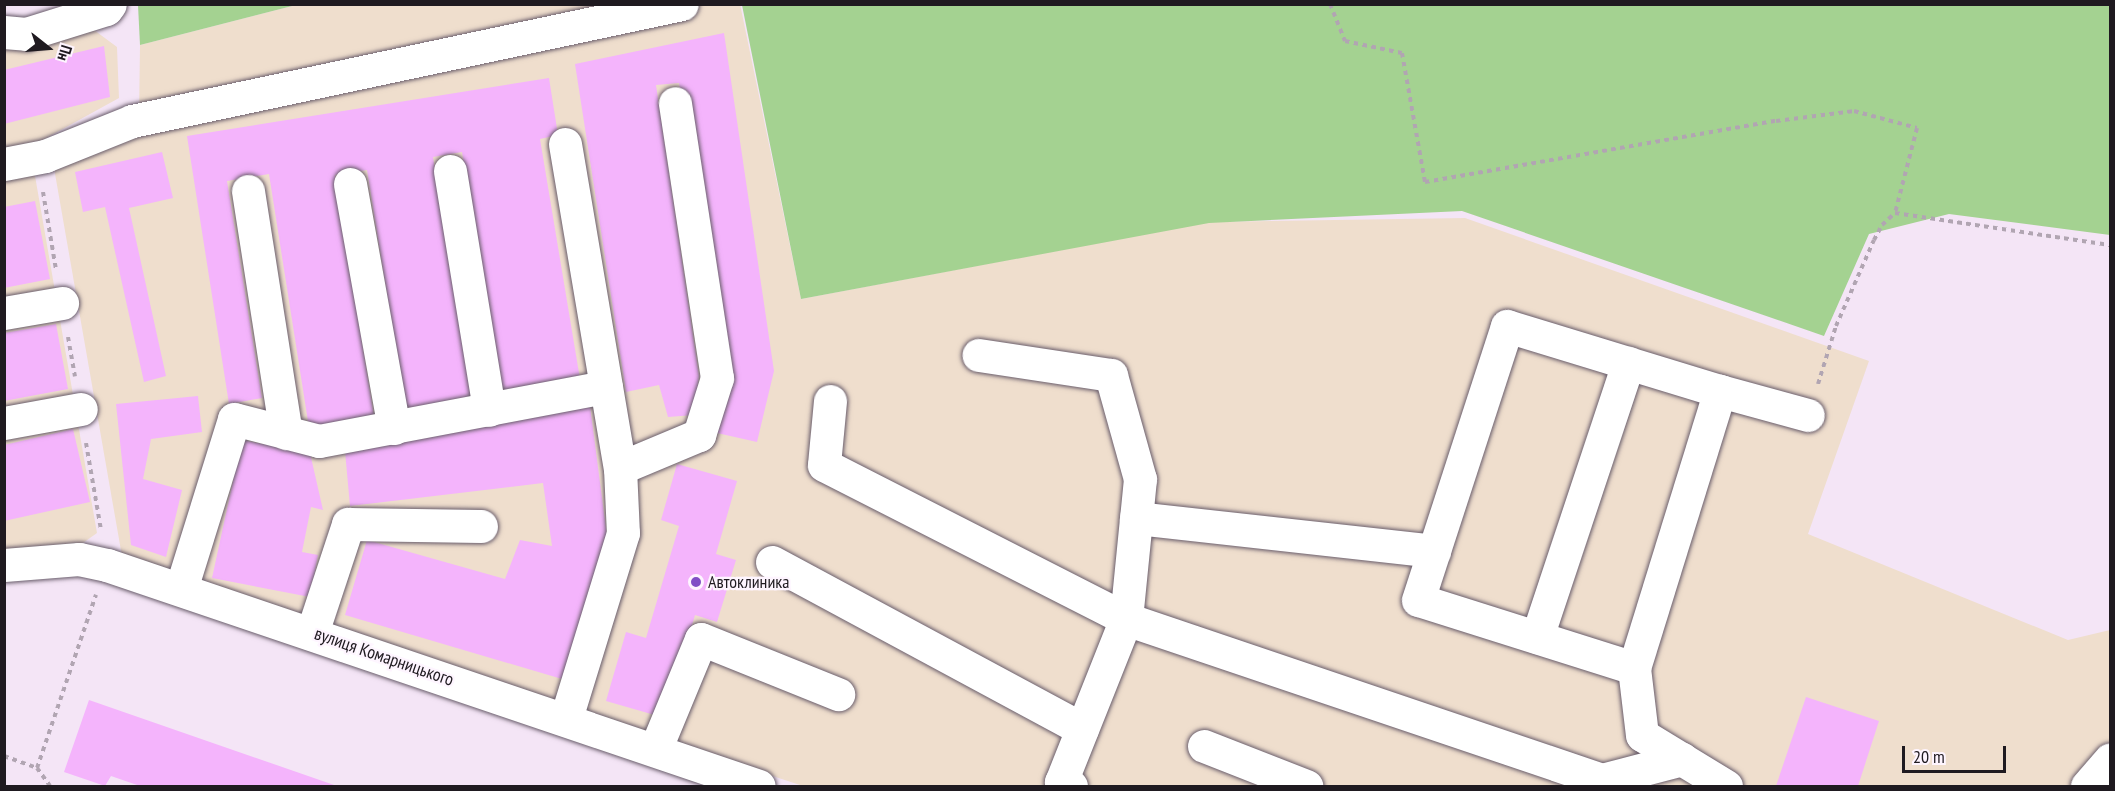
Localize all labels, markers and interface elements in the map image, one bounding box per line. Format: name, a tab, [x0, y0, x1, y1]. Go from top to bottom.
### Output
north arrow	[18, 18, 78, 78]
text: Пн	[53, 43, 77, 64]
place label: Автоклиника	[708, 571, 789, 593]
marker: Автоклиника	[689, 575, 703, 589]
street label: вулиця Комарницького	[312, 623, 456, 691]
scale bar	[1905, 734, 2008, 772]
text: 20 m	[1913, 745, 1945, 768]

